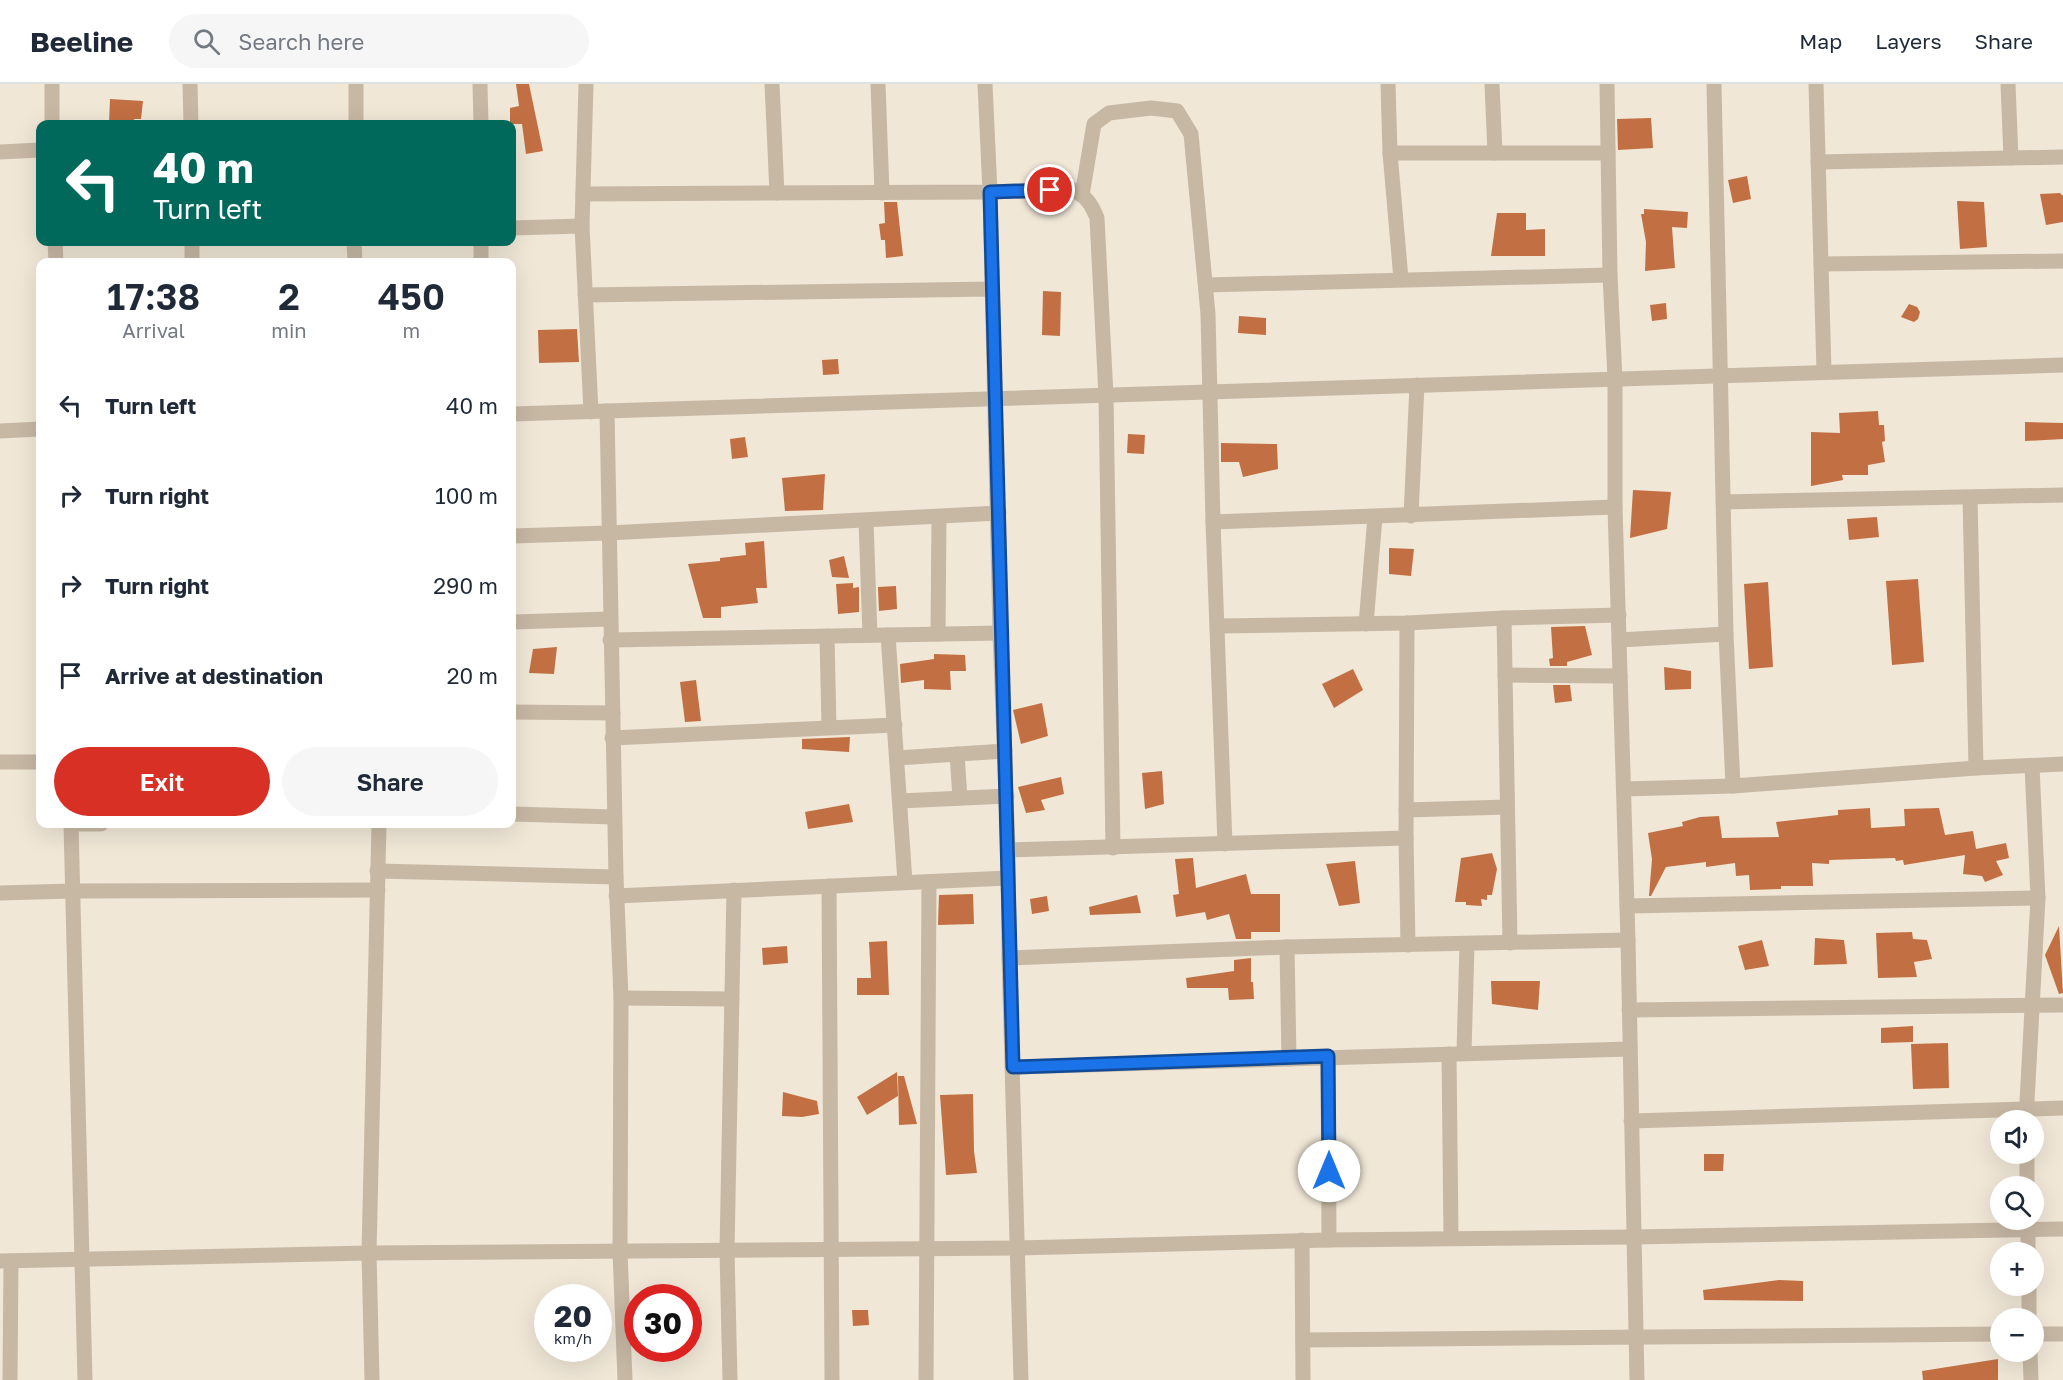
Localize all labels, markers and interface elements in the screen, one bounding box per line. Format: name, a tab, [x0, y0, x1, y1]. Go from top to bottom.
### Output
search box	[169, 14, 589, 68]
text: Beeline	[30, 25, 133, 58]
icon: search	[190, 25, 223, 58]
text: Search here	[238, 28, 364, 55]
text: Map	[1799, 28, 1842, 54]
text: Layers	[1875, 28, 1942, 54]
text: Share	[1975, 28, 2033, 54]
text: 40 m	[153, 142, 254, 192]
icon: left	[54, 144, 132, 222]
pin	[1024, 164, 1075, 215]
icon: arrive	[1033, 173, 1066, 206]
text: Turn left	[153, 193, 262, 225]
text: 17:38	[107, 275, 200, 318]
text: 2	[278, 275, 300, 318]
text: 450	[378, 275, 445, 318]
text: Arrival	[122, 318, 185, 342]
text: min	[271, 318, 307, 342]
text: m	[402, 318, 420, 342]
icon: left	[54, 389, 87, 422]
text: Turn left	[105, 392, 196, 419]
text: 40 m	[446, 392, 498, 419]
icon: right	[54, 479, 87, 512]
text: Turn right	[105, 482, 209, 509]
text: 100 m	[435, 482, 498, 509]
icon: right	[54, 569, 87, 602]
text: Turn right	[105, 572, 209, 599]
text: 290 m	[433, 572, 498, 599]
icon: arrive	[54, 659, 87, 692]
text: Arrive at destination	[105, 662, 323, 689]
text: 20 m	[447, 662, 498, 689]
button: Exit	[54, 747, 270, 816]
button: Share	[282, 747, 498, 816]
map controls	[1990, 1110, 2044, 1362]
button: sound	[1990, 1110, 2044, 1164]
position arrow	[1297, 1139, 1361, 1203]
button: search	[1990, 1176, 2044, 1230]
button: +	[1990, 1242, 2044, 1296]
speed limit sign: 30	[624, 1284, 702, 1362]
text: 20	[554, 1298, 592, 1334]
button: −	[1990, 1308, 2044, 1362]
text: km/h	[554, 1329, 592, 1347]

